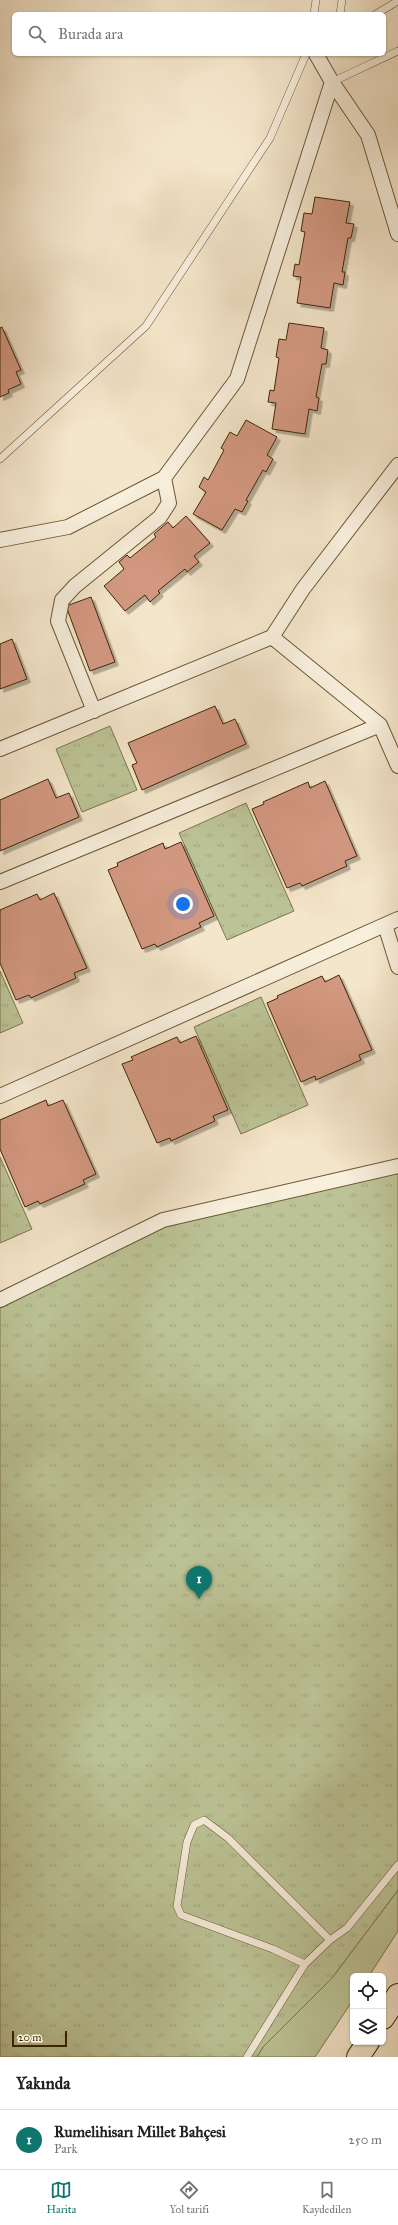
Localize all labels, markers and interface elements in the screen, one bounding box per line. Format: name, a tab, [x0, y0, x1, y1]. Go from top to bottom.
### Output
search box	[12, 12, 386, 56]
icon: search	[26, 23, 48, 45]
text: Burada ara	[58, 25, 123, 43]
your location	[173, 894, 193, 914]
pin: 1	[186, 1566, 212, 1599]
map controls	[350, 1973, 386, 2045]
button: locate	[350, 1973, 386, 2009]
button: layers	[350, 2009, 386, 2045]
scale bar	[12, 2029, 67, 2048]
text: 20 m	[18, 2031, 41, 2044]
text: Yakında	[16, 2073, 70, 2094]
text: Rumelihisarı Millet Bahçesi	[54, 2123, 226, 2141]
text: 1	[26, 2132, 32, 2148]
text: 250 m	[348, 2132, 382, 2148]
text: Park	[54, 2141, 78, 2157]
tab: Harita	[47, 2179, 76, 2216]
tab: Yol tarifi	[169, 2179, 209, 2216]
tab: Kaydedilen	[302, 2179, 351, 2216]

